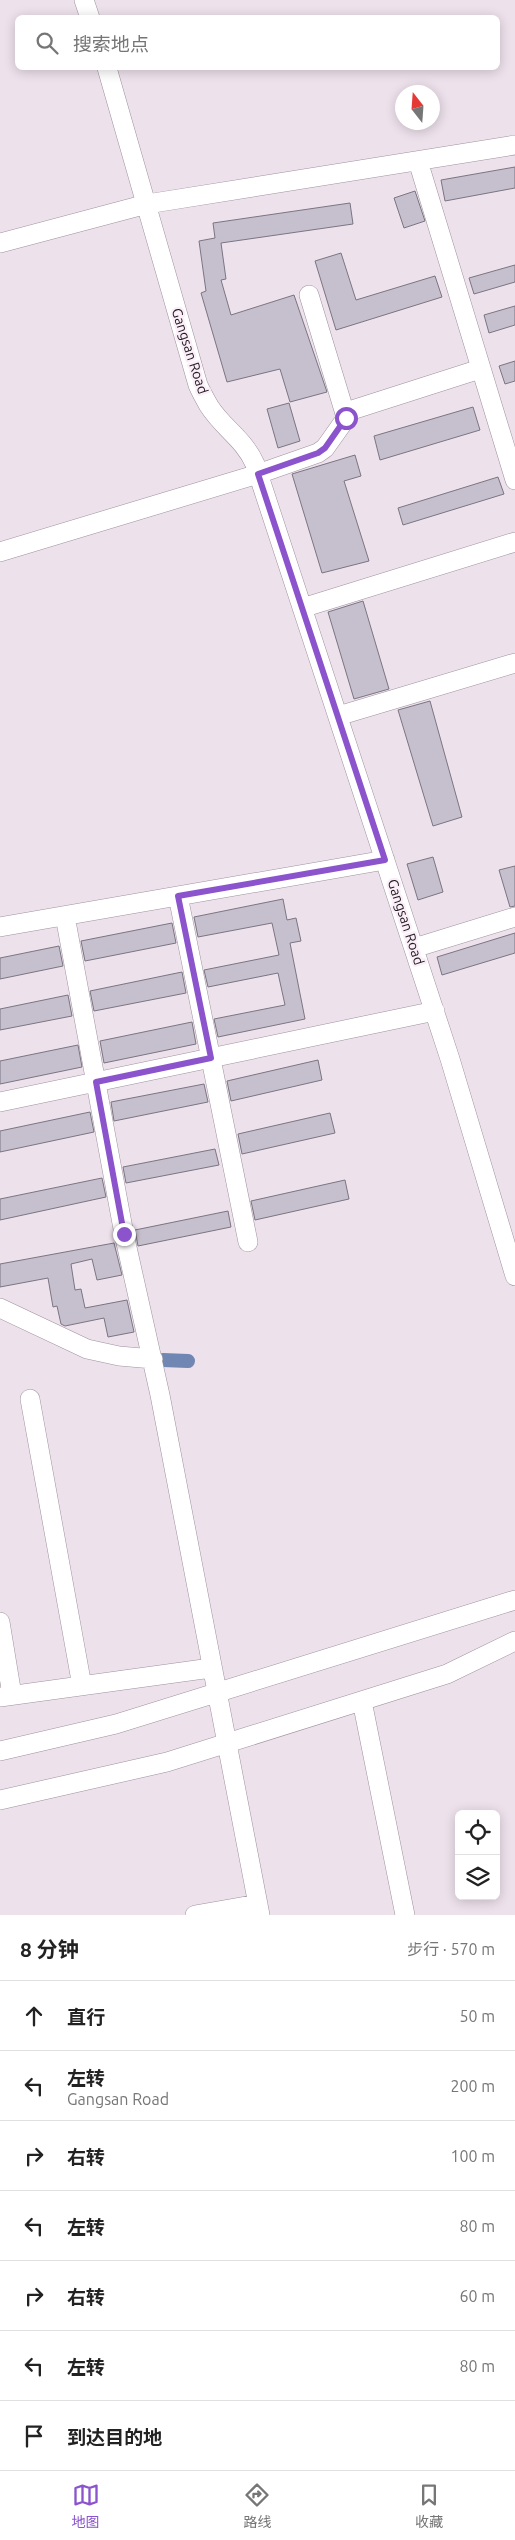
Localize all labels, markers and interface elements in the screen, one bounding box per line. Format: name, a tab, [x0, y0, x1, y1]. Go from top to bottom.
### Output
search box	[15, 15, 500, 70]
icon: search	[33, 29, 61, 57]
text: 搜索地点	[73, 33, 149, 55]
north arrow	[395, 85, 440, 130]
street label: Gangsan Road	[169, 306, 211, 396]
route start	[335, 407, 358, 430]
street label: Gangsan Road	[385, 877, 427, 967]
route end	[113, 1223, 136, 1246]
map controls	[455, 1810, 500, 1900]
button: locate	[455, 1810, 500, 1855]
button: layers	[455, 1855, 500, 1900]
text: 8 分钟	[20, 1937, 79, 1961]
text: 步行 · 570 m	[407, 1940, 495, 1958]
icon: ahead	[20, 2002, 48, 2030]
text: 直行	[67, 2006, 105, 2028]
text: 50 m	[459, 2007, 495, 2025]
text: 左转	[67, 2067, 105, 2089]
icon: left	[20, 2072, 48, 2100]
text: 200 m	[450, 2077, 495, 2095]
text: Gangsan Road	[67, 2090, 169, 2108]
icon: right	[20, 2142, 48, 2170]
text: 右转	[67, 2146, 105, 2168]
text: 100 m	[450, 2147, 495, 2165]
icon: left	[20, 2212, 48, 2240]
text: 左转	[67, 2216, 105, 2238]
text: 80 m	[459, 2217, 495, 2235]
icon: right	[20, 2282, 48, 2310]
text: 右转	[67, 2286, 105, 2308]
text: 60 m	[459, 2287, 495, 2305]
icon: left	[20, 2352, 48, 2380]
text: 左转	[67, 2356, 105, 2378]
text: 80 m	[459, 2357, 495, 2375]
icon: arrive	[20, 2422, 48, 2450]
text: 到达目的地	[67, 2426, 162, 2448]
tab: 地图	[72, 2481, 100, 2531]
tab: 路线	[243, 2481, 271, 2531]
tab: 收藏	[415, 2481, 443, 2531]

